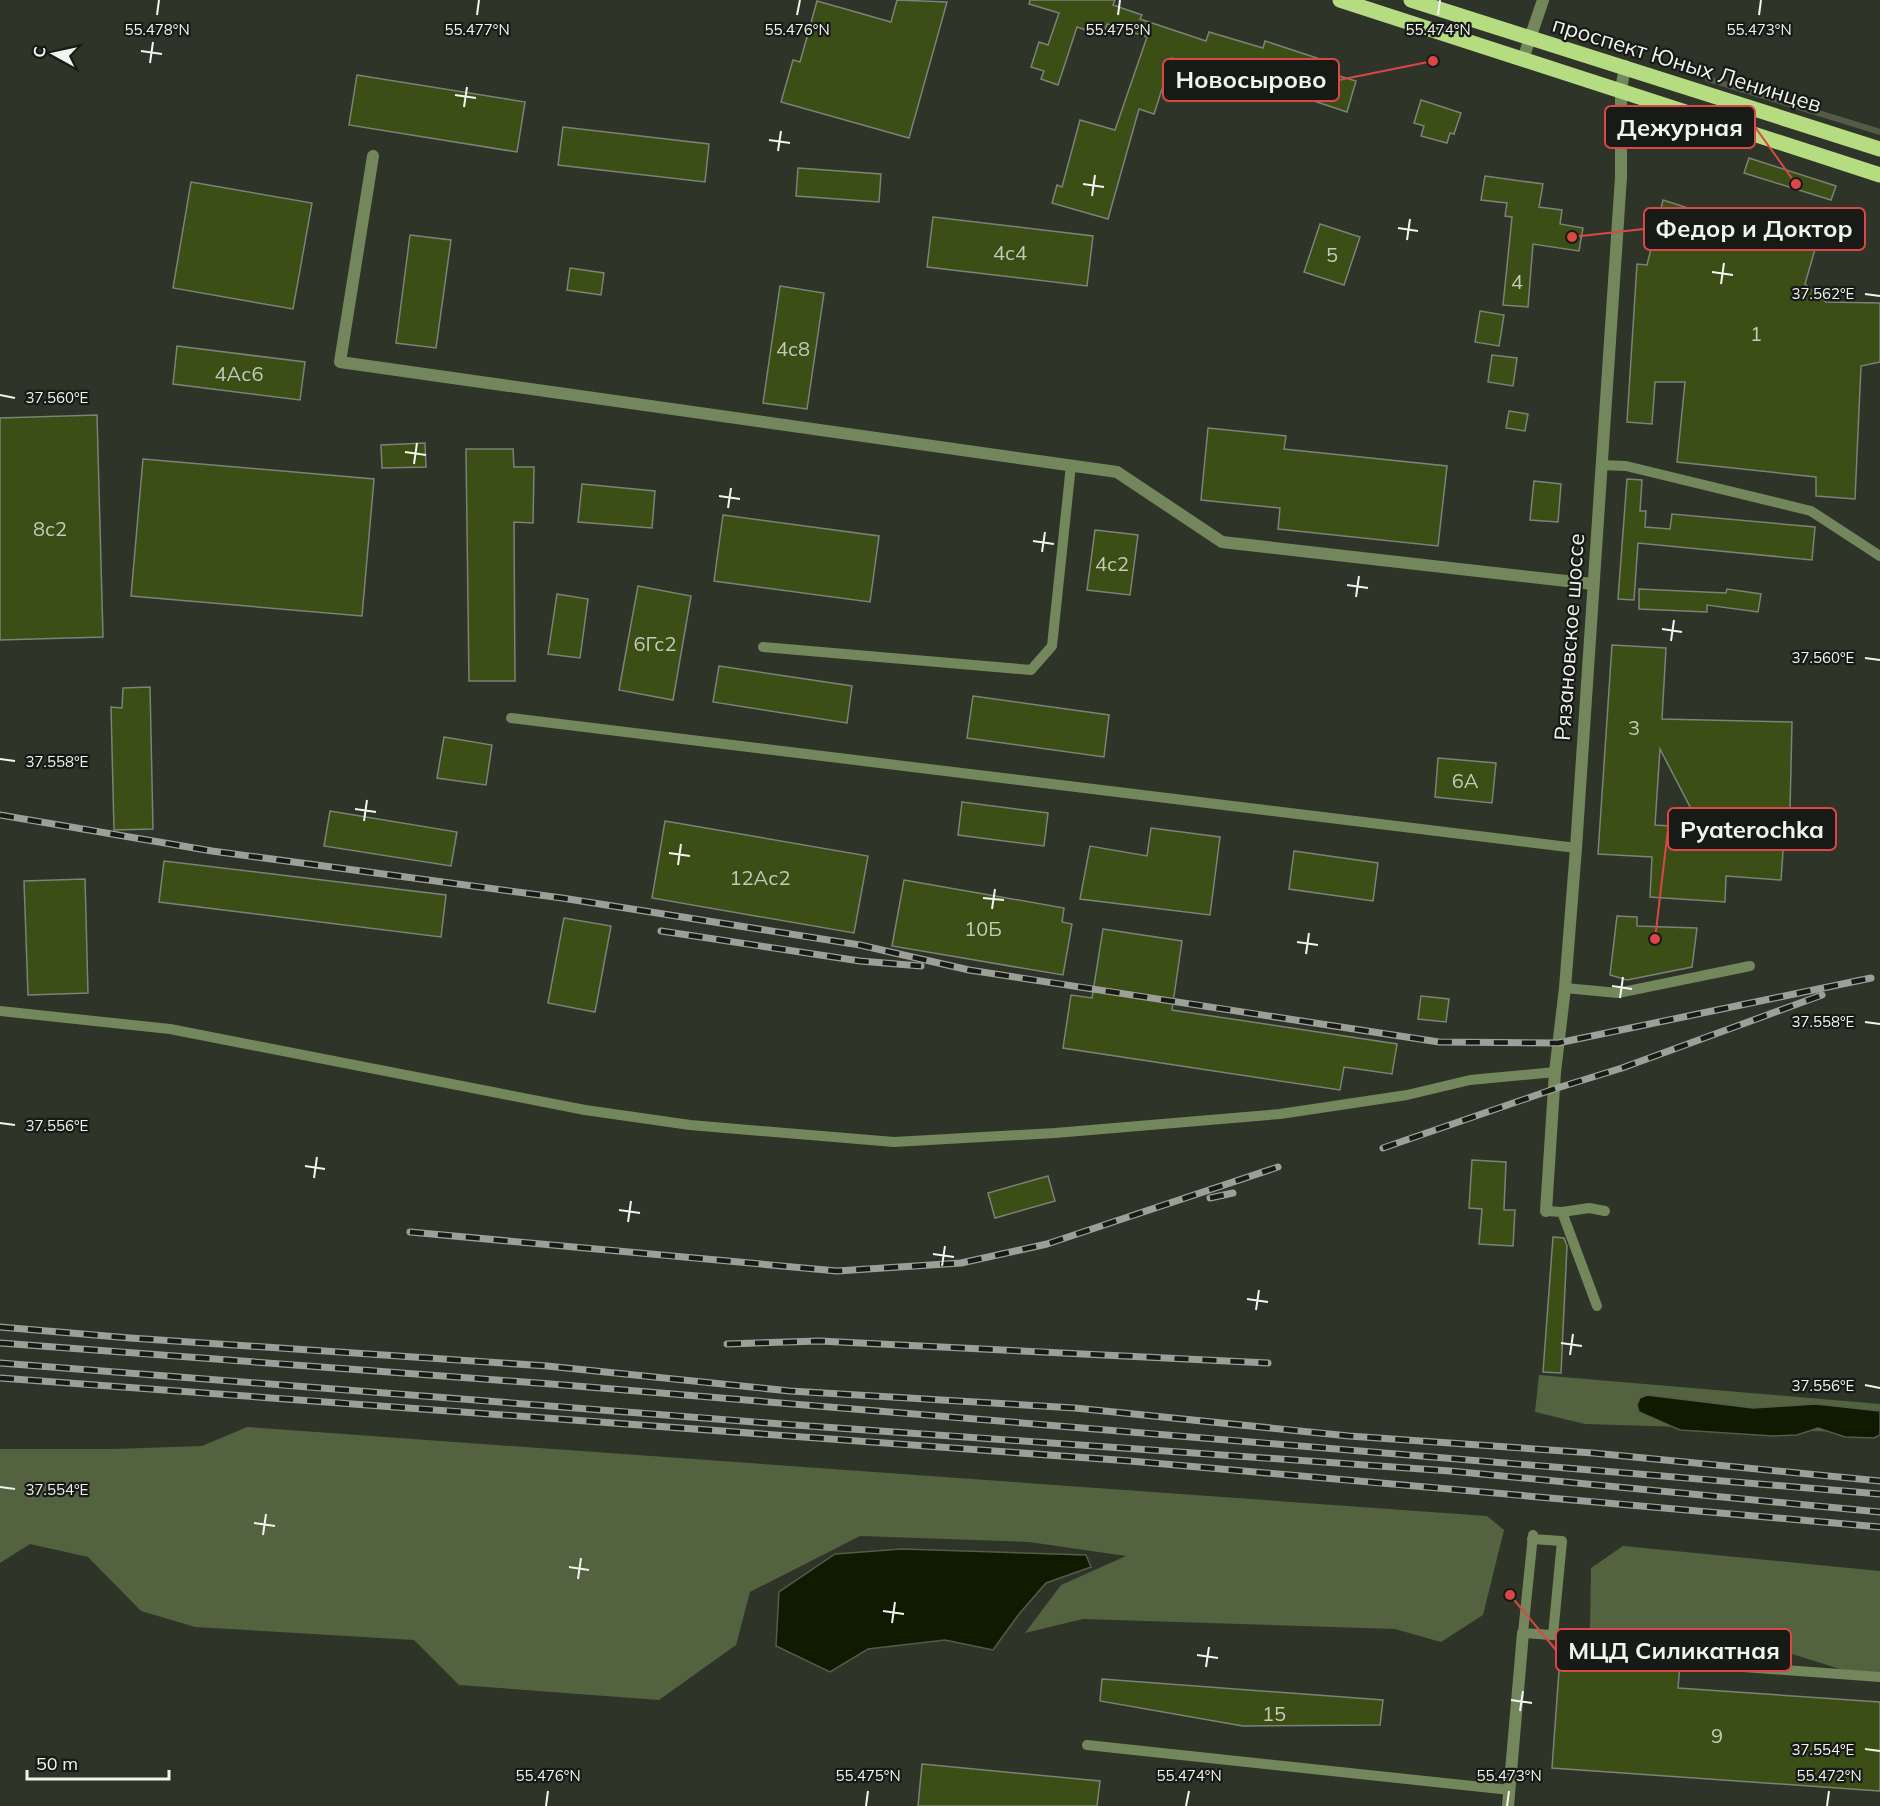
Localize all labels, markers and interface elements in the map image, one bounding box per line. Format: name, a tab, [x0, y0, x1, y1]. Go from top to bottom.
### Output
street label: проспект Юных Ленинцев	[1549, 10, 1825, 118]
text: 55.478°N	[124, 20, 190, 39]
text: 55.477°N	[444, 20, 510, 39]
text: 55.476°N	[764, 20, 830, 39]
text: 55.475°N	[1085, 20, 1151, 39]
text: 55.474°N	[1405, 20, 1471, 39]
text: 55.473°N	[1726, 20, 1792, 39]
north arrow	[24, 24, 84, 84]
text: С	[28, 45, 50, 59]
callout: Новосырово	[1163, 59, 1339, 101]
text: Новосырово	[1175, 64, 1327, 94]
callout: Дежурная	[1605, 106, 1755, 148]
text: Дежурная	[1617, 112, 1743, 142]
callout: Федор и Доктор	[1644, 208, 1865, 250]
text: Федор и Доктор	[1655, 213, 1853, 243]
house number: 4с4	[993, 240, 1027, 265]
house number: 5	[1326, 242, 1338, 267]
house number: 4	[1511, 269, 1523, 294]
text: 37.562°E	[1792, 284, 1855, 303]
house number: 1	[1750, 321, 1762, 346]
house number: 4с8	[776, 336, 810, 361]
house number: 4Ас6	[215, 361, 263, 386]
text: 37.560°E	[26, 388, 89, 407]
house number: 8с2	[33, 516, 67, 541]
street label: Рязановское шоссе	[1548, 532, 1590, 742]
house number: 4с2	[1095, 551, 1129, 576]
house number: 6Гс2	[634, 631, 676, 656]
text: 37.560°E	[1792, 648, 1855, 667]
house number: 3	[1628, 715, 1640, 740]
text: 37.558°E	[26, 752, 89, 771]
house number: 6А	[1452, 768, 1479, 793]
callout: Pyaterochka	[1668, 808, 1836, 850]
text: Pyaterochka	[1680, 814, 1824, 844]
house number: 12Ас2	[730, 865, 790, 890]
house number: 10Б	[964, 916, 1002, 941]
text: 37.558°E	[1792, 1012, 1855, 1031]
text: 37.556°E	[26, 1116, 89, 1135]
text: 37.556°E	[1792, 1376, 1855, 1395]
text: 37.554°E	[26, 1480, 89, 1499]
callout: МЦД Силикатная	[1556, 1629, 1791, 1671]
text: МЦД Силикатная	[1568, 1635, 1780, 1665]
house number: 15	[1262, 1701, 1286, 1726]
house number: 9	[1711, 1723, 1723, 1748]
text: 37.554°E	[1792, 1740, 1855, 1759]
scale bar	[27, 1743, 170, 1781]
text: 50 m	[36, 1752, 78, 1775]
text: 55.476°N	[515, 1766, 581, 1785]
text: 55.475°N	[835, 1766, 901, 1785]
text: 55.474°N	[1156, 1766, 1222, 1785]
text: 55.473°N	[1476, 1766, 1542, 1785]
text: 55.472°N	[1796, 1766, 1862, 1785]

